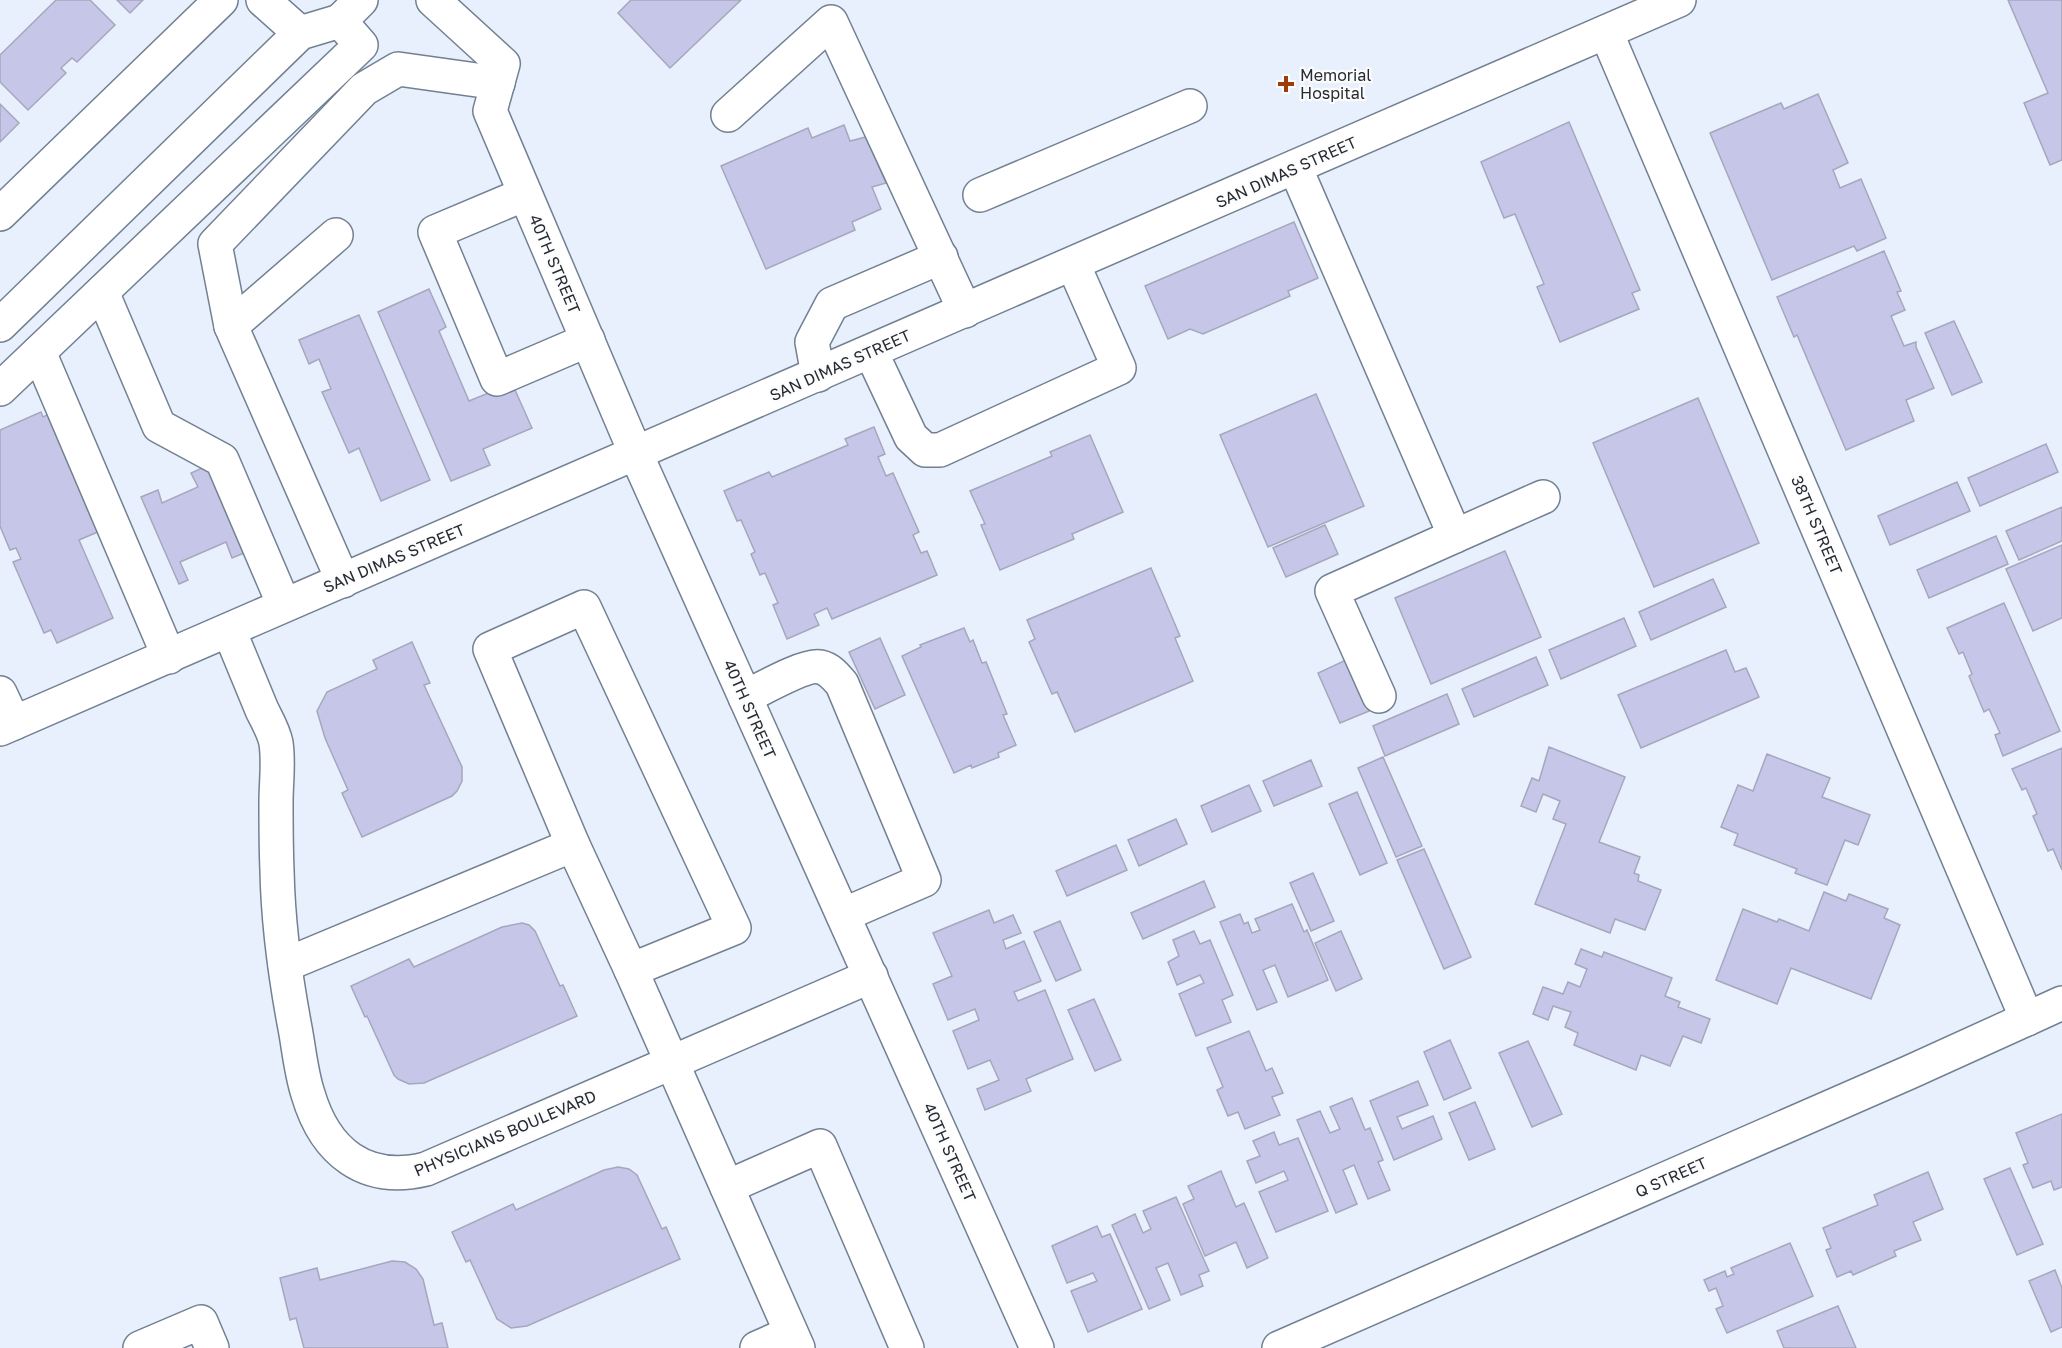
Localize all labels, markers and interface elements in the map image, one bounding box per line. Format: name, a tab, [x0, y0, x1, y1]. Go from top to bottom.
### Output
place label: Memorial Hospital	[1300, 65, 1372, 103]
marker: Memorial Hospital	[1277, 75, 1295, 93]
street label: SAN DIMAS STREET	[1212, 132, 1360, 212]
street label: 40TH STREET	[525, 211, 585, 317]
street label: SAN DIMAS STREET	[766, 325, 914, 405]
street label: 38TH STREET	[1787, 472, 1847, 578]
street label: SAN DIMAS STREET	[320, 519, 468, 597]
street label: 40TH STREET	[719, 656, 781, 762]
street label: PHYSICIANS BOULEVARD	[411, 1085, 599, 1181]
street label: 40TH STREET	[919, 1099, 981, 1205]
street label: Q STREET	[1632, 1152, 1710, 1202]

